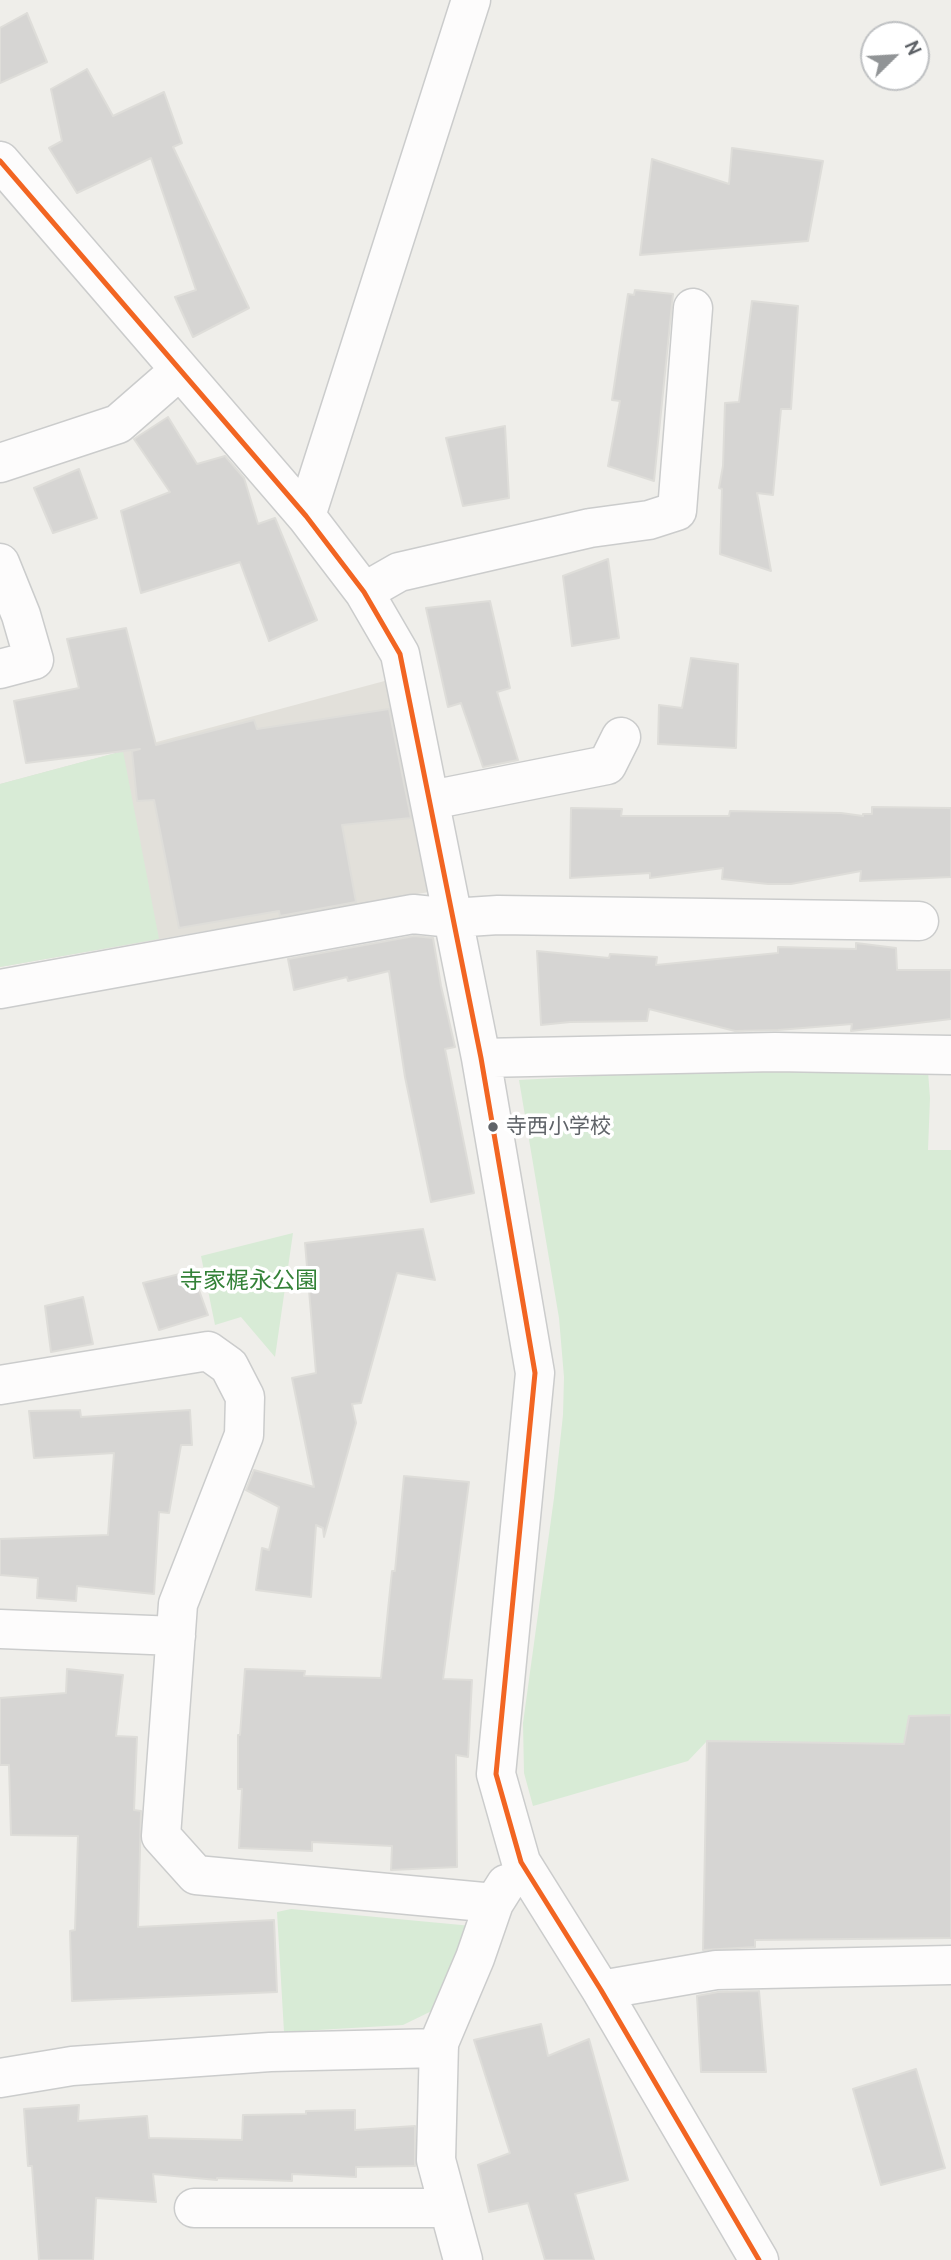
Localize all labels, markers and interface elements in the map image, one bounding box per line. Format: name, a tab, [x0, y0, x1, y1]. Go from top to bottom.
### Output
north arrow	[860, 21, 930, 91]
text: N	[900, 37, 926, 59]
place label: 寺西小学校	[506, 1114, 611, 1140]
marker: 寺西小学校	[486, 1120, 500, 1134]
park label: 寺家梶永公園	[180, 1267, 318, 1295]

